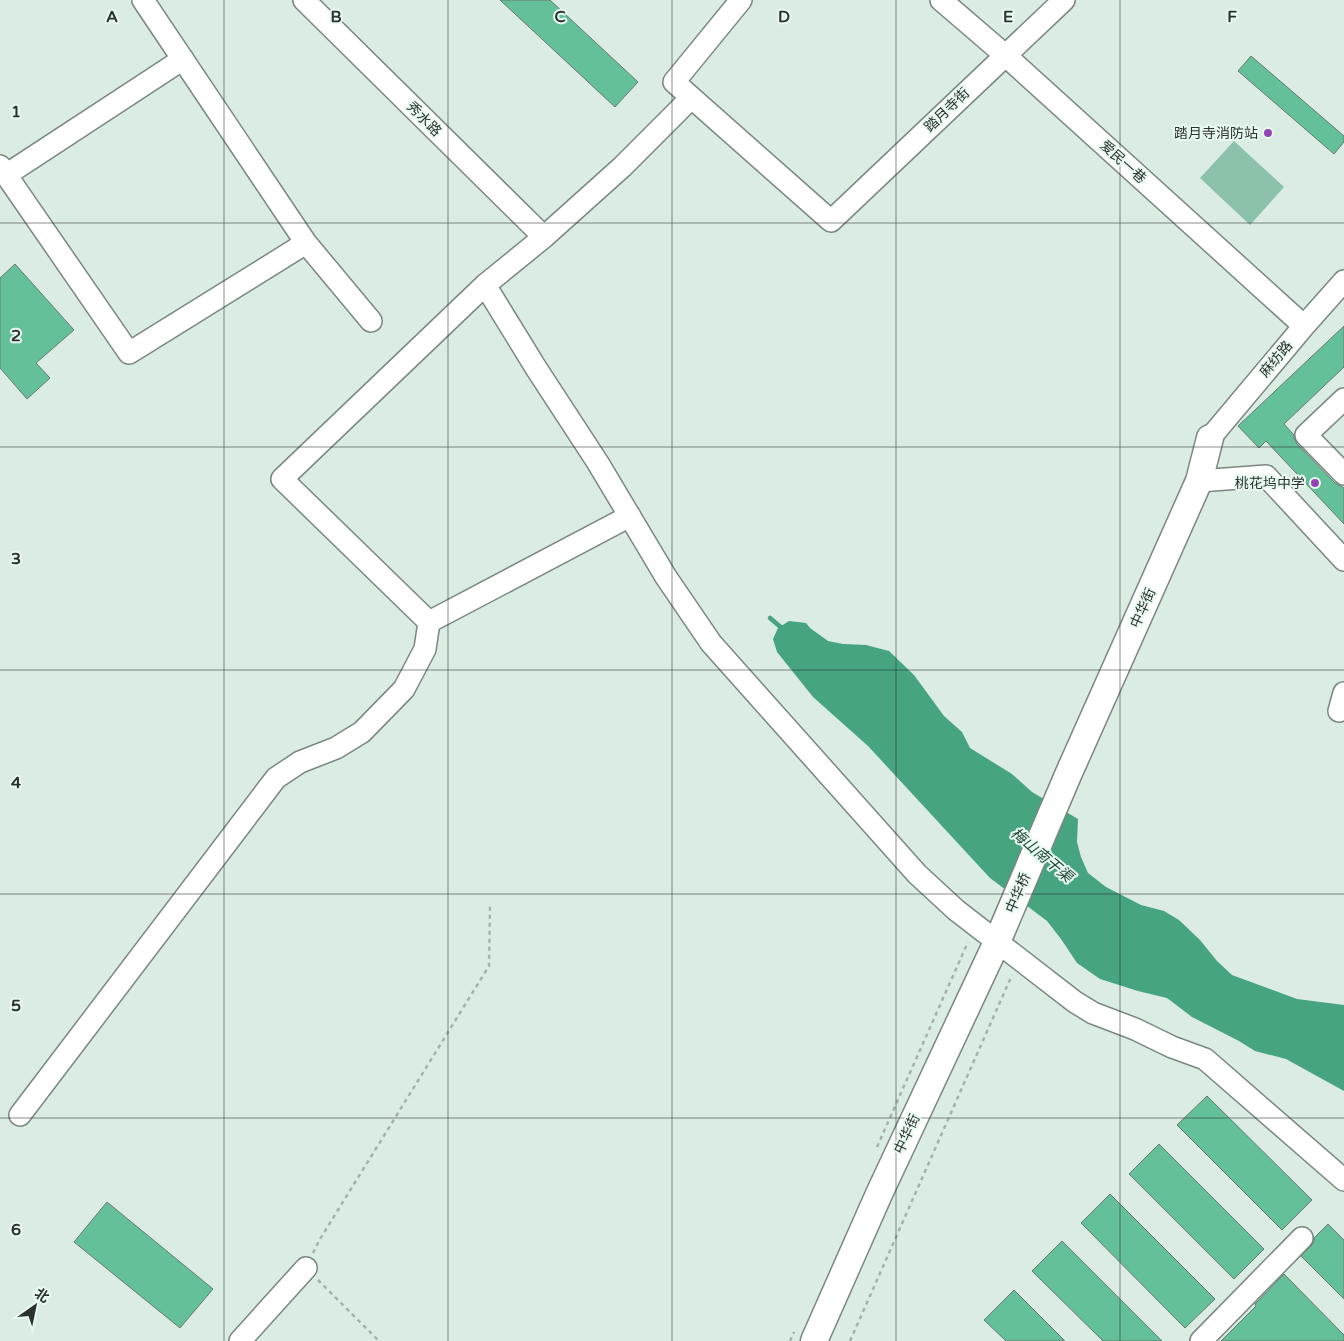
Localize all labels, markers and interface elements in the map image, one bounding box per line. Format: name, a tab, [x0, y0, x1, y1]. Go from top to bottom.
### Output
text: A	[106, 7, 118, 27]
text: B	[330, 7, 342, 27]
text: C	[554, 7, 566, 27]
text: D	[778, 7, 790, 27]
text: E	[1003, 7, 1013, 27]
text: F	[1227, 7, 1237, 27]
street label: 踏月寺街	[921, 84, 973, 136]
street label: 秀水路	[403, 98, 445, 140]
text: 1	[11, 102, 21, 122]
place label: 踏月寺消防站	[1174, 125, 1258, 142]
marker: 踏月寺消防站	[1262, 127, 1274, 139]
street label: 爱民一巷	[1097, 137, 1149, 187]
text: 2	[11, 326, 21, 346]
street label: 麻纺路	[1256, 337, 1296, 381]
place label: 桃花坞中学	[1235, 475, 1305, 492]
marker: 桃花坞中学	[1309, 477, 1321, 489]
text: 3	[11, 549, 21, 569]
street label: 中华街	[1127, 585, 1159, 631]
text: 4	[11, 773, 21, 793]
water label: 梅山南干渠	[1007, 824, 1078, 887]
street label: 中华桥	[1002, 870, 1034, 916]
text: 5	[11, 996, 21, 1016]
street label: 中华街	[890, 1111, 924, 1157]
text: 6	[11, 1220, 21, 1240]
north arrow	[10, 1281, 60, 1331]
text: 北	[31, 1285, 52, 1306]

